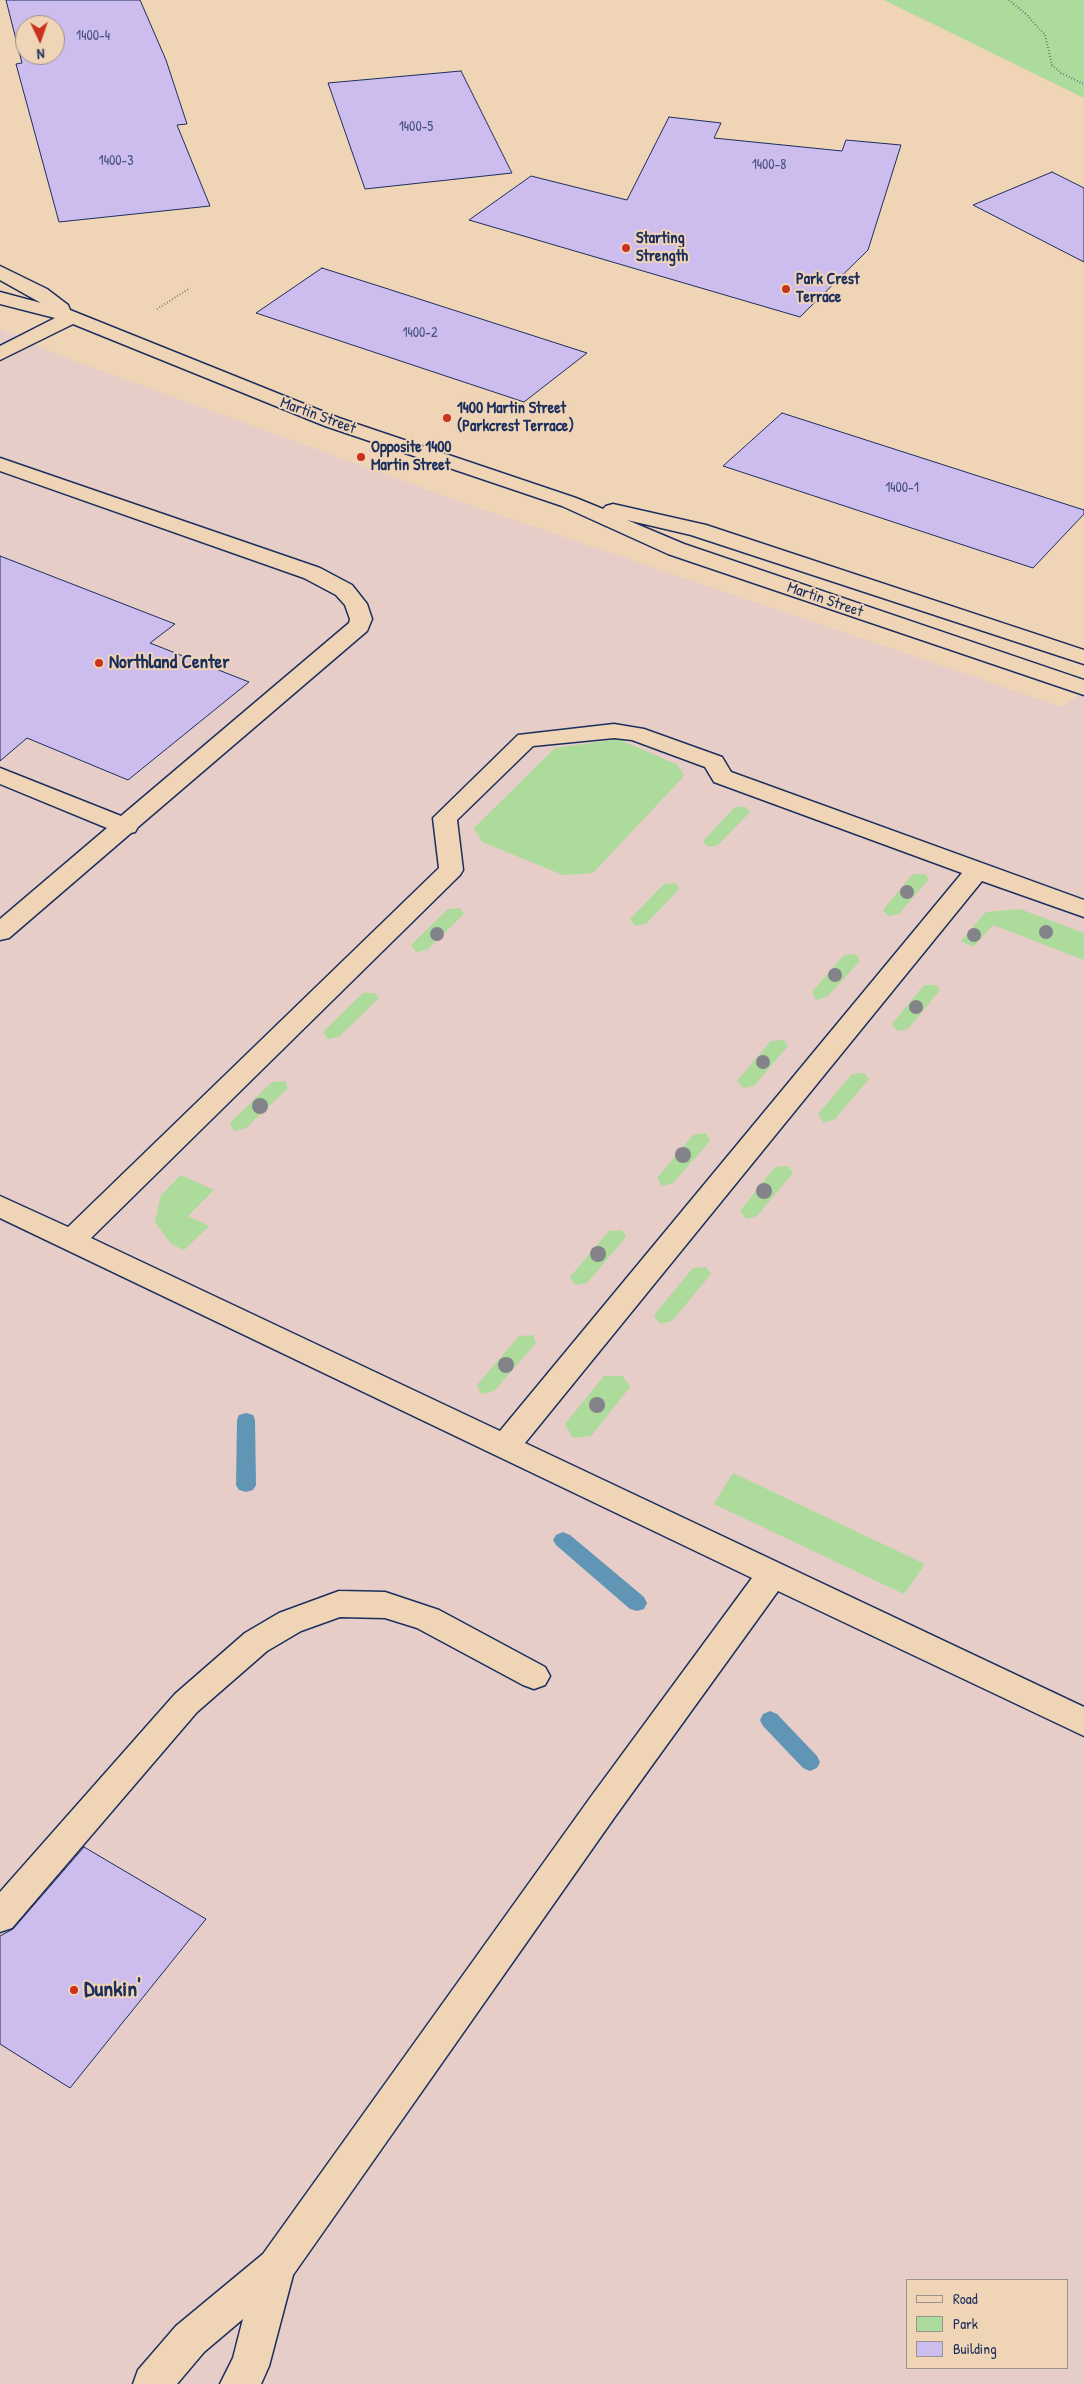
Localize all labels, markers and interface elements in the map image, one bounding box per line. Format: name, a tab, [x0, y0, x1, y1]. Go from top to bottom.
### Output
north arrow	[15, 15, 65, 65]
house number: 1400-4	[76, 28, 110, 44]
text: N	[37, 45, 45, 64]
house number: 1400-5	[399, 119, 433, 135]
house number: 1400-3	[99, 153, 133, 169]
house number: 1400-8	[752, 157, 786, 173]
place label: Starting Strength	[636, 229, 688, 267]
marker: Starting Strength	[620, 242, 632, 254]
place label: Park Crest Terrace	[796, 270, 859, 308]
marker: Park Crest Terrace	[780, 283, 792, 295]
house number: 1400-2	[402, 325, 438, 341]
street label: Martin Street	[278, 393, 358, 439]
place label: 1400 Martin Street (Parkcrest Terrace)	[457, 399, 574, 437]
marker: 1400 Martin Street (Parkcrest Terrace)	[441, 412, 453, 424]
place label: Opposite 1400 Martin Street	[371, 438, 451, 476]
marker: Opposite 1400 Martin Street	[355, 451, 367, 463]
house number: 1400-1	[885, 480, 919, 496]
street label: Martin Street	[784, 578, 866, 622]
place label: Northland Center	[109, 652, 229, 674]
marker: Northland Center	[93, 657, 105, 669]
place label: Dunkin'	[84, 1977, 141, 2003]
marker: Dunkin'	[68, 1984, 80, 1996]
legend	[906, 2279, 1069, 2369]
text: Road	[953, 2288, 978, 2309]
text: Park	[953, 2313, 978, 2334]
text: Building	[953, 2338, 997, 2359]

